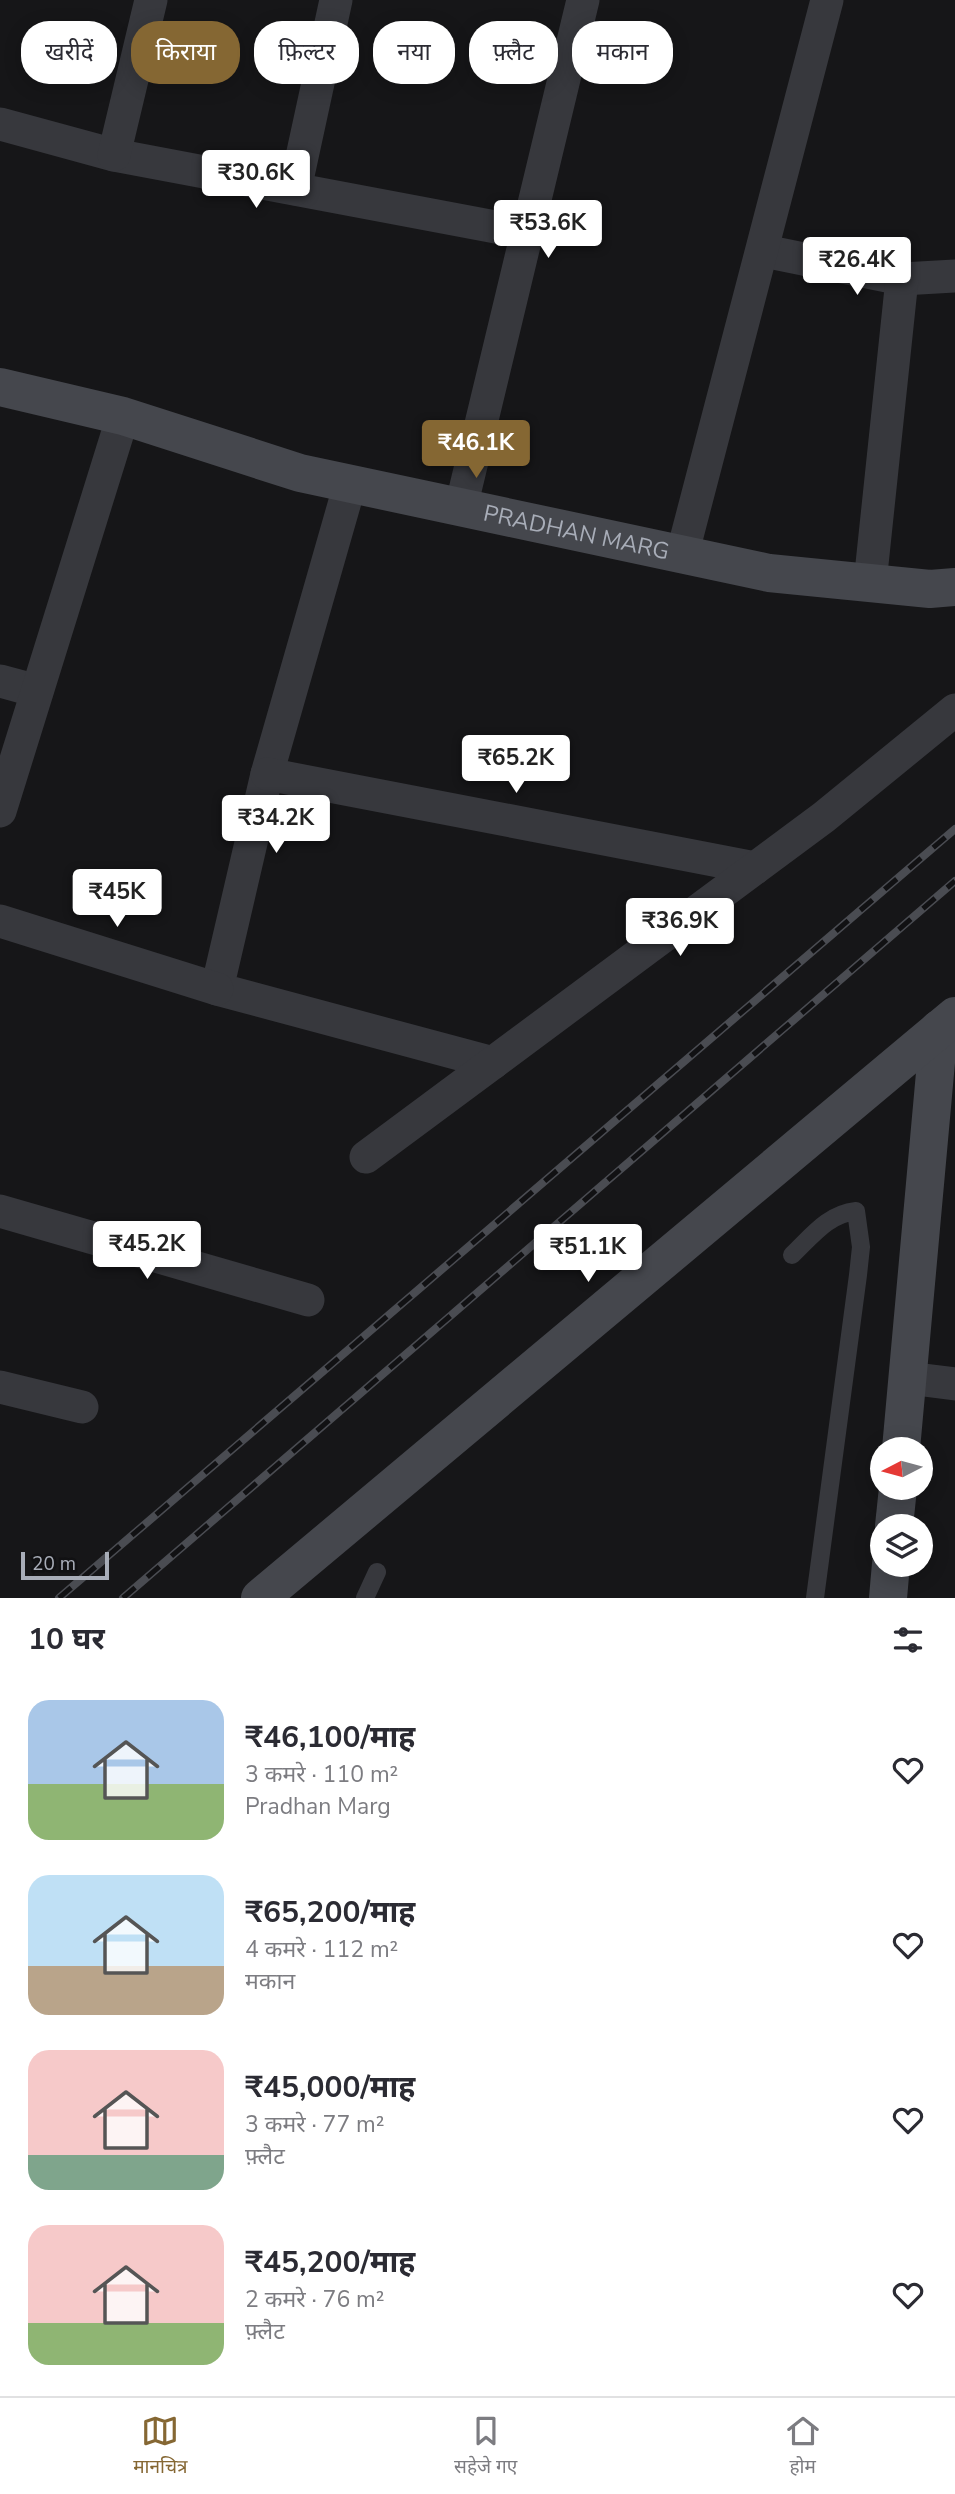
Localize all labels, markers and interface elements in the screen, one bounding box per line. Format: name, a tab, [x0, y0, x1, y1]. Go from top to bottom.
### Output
chip: खरीदें	[21, 21, 117, 84]
chip: किराया	[131, 21, 240, 84]
chip: फ़िल्टर	[254, 21, 359, 84]
chip: नया	[373, 21, 455, 84]
chip: फ़्लैट	[469, 21, 558, 84]
chip: मकान	[572, 21, 673, 84]
pin: ₹30.6K	[199, 150, 313, 210]
text: ₹30.6K	[218, 157, 294, 188]
pin: ₹53.6K	[491, 201, 605, 260]
text: ₹53.6K	[510, 207, 586, 238]
pin: ₹26.4K	[800, 238, 914, 297]
text: ₹26.4K	[819, 244, 895, 275]
pin: ₹46.1K	[419, 420, 533, 480]
text: ₹46.1K	[438, 427, 514, 458]
street label: PRADHAN MARG	[481, 497, 672, 567]
pin: ₹65.2K	[459, 736, 573, 795]
text: ₹65.2K	[478, 742, 554, 773]
pin: ₹34.2K	[219, 796, 333, 855]
text: ₹34.2K	[238, 802, 314, 833]
pin: ₹45K	[76, 870, 158, 929]
text: ₹45K	[89, 876, 145, 907]
pin: ₹36.9K	[623, 898, 737, 958]
text: ₹36.9K	[642, 905, 718, 936]
pin: ₹45.2K	[90, 1222, 204, 1281]
pin: ₹51.1K	[531, 1224, 645, 1284]
text: ₹45.2K	[109, 1228, 185, 1259]
text: ₹51.1K	[550, 1231, 626, 1262]
north arrow	[870, 1437, 933, 1500]
map controls	[870, 1437, 933, 1577]
button: layers	[870, 1514, 933, 1577]
scale bar	[21, 1549, 108, 1581]
text: 20 m	[32, 1551, 76, 1577]
text: 10 घर	[28, 1619, 105, 1660]
icon: filters	[889, 1621, 927, 1659]
text: ₹46,100/माह	[245, 1717, 415, 1758]
icon: home	[84, 1728, 168, 1812]
icon: heart	[889, 1751, 927, 1789]
text: 3 कमरे · 110 m²	[245, 1759, 398, 1790]
text: Pradhan Marg	[245, 1791, 391, 1822]
text: ₹65,200/माह	[245, 1892, 415, 1933]
icon: home	[84, 1903, 168, 1987]
icon: heart	[889, 1926, 927, 1964]
text: 4 कमरे · 112 m²	[245, 1934, 398, 1965]
text: मकान	[245, 1966, 295, 1997]
text: ₹45,000/माह	[245, 2067, 415, 2108]
icon: home	[84, 2078, 168, 2162]
icon: heart	[889, 2101, 927, 2139]
text: 3 कमरे · 77 m²	[245, 2109, 385, 2140]
text: फ़्लैट	[245, 2141, 285, 2172]
text: ₹45,200/माह	[245, 2242, 415, 2283]
icon: home	[84, 2253, 168, 2337]
icon: heart	[889, 2276, 927, 2314]
text: 2 कमरे · 76 m²	[245, 2284, 385, 2315]
text: फ़्लैट	[245, 2316, 285, 2347]
tab: मानचित्र	[133, 2412, 188, 2481]
tab: सहेजे गए	[454, 2412, 517, 2481]
tab: होम	[784, 2412, 822, 2481]

